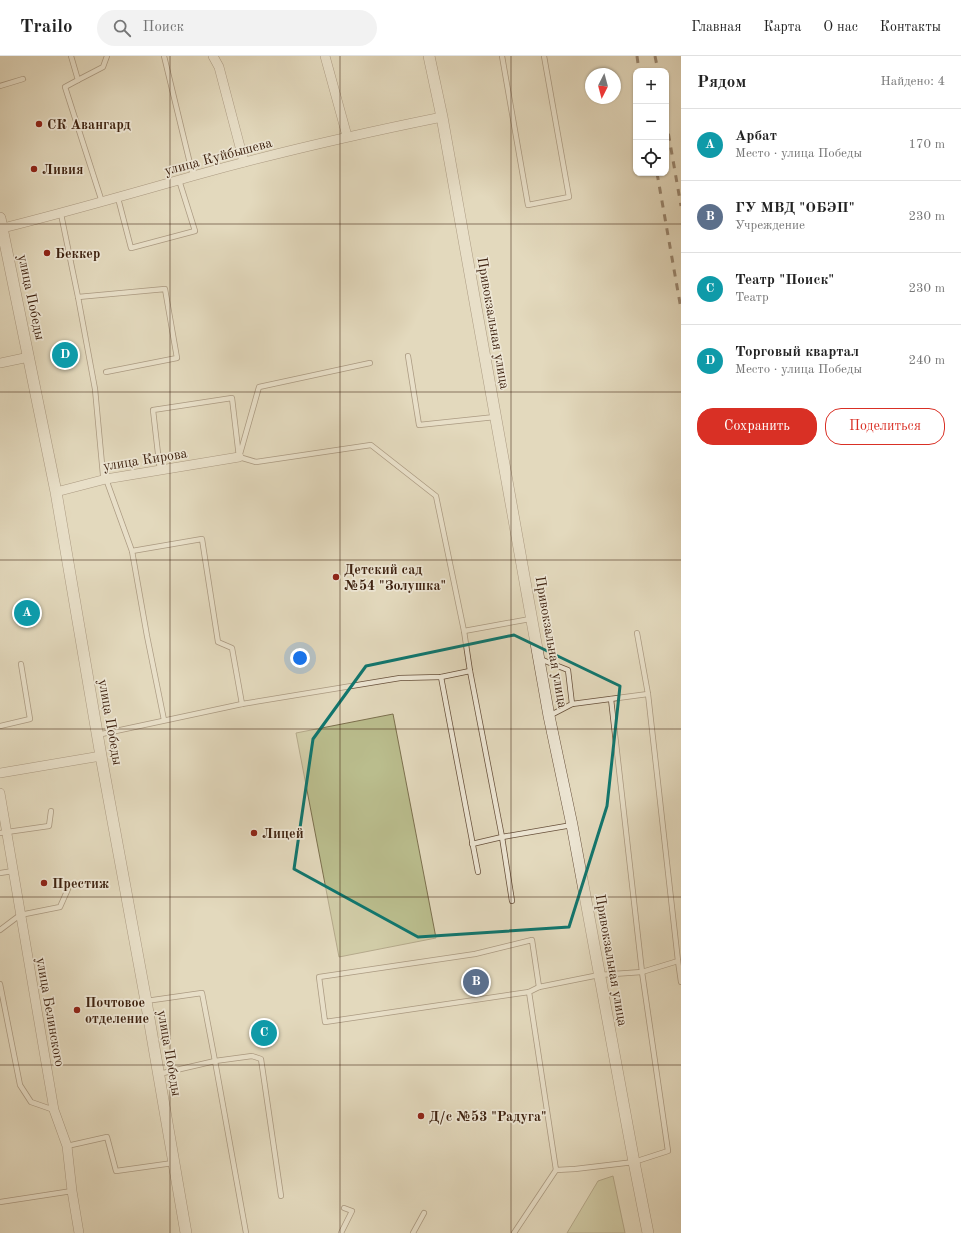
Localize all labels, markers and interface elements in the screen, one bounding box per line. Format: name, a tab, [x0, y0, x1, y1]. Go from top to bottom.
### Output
search box	[97, 10, 377, 46]
icon: search	[111, 17, 133, 39]
text: Trailo	[20, 18, 73, 37]
text: Поиск	[143, 20, 184, 35]
text: Главная	[691, 20, 741, 34]
text: Карта	[763, 20, 801, 34]
text: О нас	[823, 20, 858, 34]
text: Контакты	[880, 20, 941, 34]
north arrow	[585, 68, 621, 104]
map controls	[633, 68, 669, 176]
button: +	[633, 68, 669, 104]
text: Рядом	[697, 74, 746, 91]
text: Найдено: 4	[881, 75, 945, 88]
button: −	[633, 104, 669, 140]
place label: СК Авангард	[47, 118, 131, 132]
marker: СК Авангард	[34, 119, 44, 129]
text: Арбат	[735, 129, 777, 144]
street label: улица Куйбышева	[163, 136, 274, 178]
text: A	[705, 138, 715, 151]
text: 170 m	[908, 138, 945, 151]
button: locate	[633, 140, 669, 176]
text: Место · улица Победы	[735, 147, 862, 160]
place label: Ливия	[42, 163, 83, 177]
marker: Ливия	[29, 164, 39, 174]
text: ГУ МВД "ОБЭП"	[735, 201, 855, 216]
text: B	[705, 210, 715, 223]
text: 230 m	[908, 210, 945, 223]
text: Учреждение	[735, 219, 805, 232]
place label: Беккер	[55, 247, 100, 261]
marker: Беккер	[42, 248, 52, 258]
street label: улица Победы	[15, 253, 47, 341]
street label: Привокзальная улица	[474, 256, 512, 390]
text: Театр "Поиск"	[735, 273, 834, 288]
text: C	[706, 282, 714, 295]
text: 230 m	[908, 282, 945, 295]
text: Театр	[735, 291, 769, 304]
pin: D	[52, 340, 78, 370]
text: Торговый квартал	[735, 345, 859, 360]
text: D	[705, 354, 715, 367]
text: 240 m	[908, 354, 945, 367]
text: Место · улица Победы	[735, 363, 862, 376]
button: Сохранить	[697, 408, 817, 445]
button: Поделиться	[825, 408, 945, 445]
street label: улица Кирова	[102, 446, 188, 474]
place label: Детский сад №54 "Золушка"	[344, 563, 446, 593]
marker: Детский сад №54 "Золушка"	[331, 572, 341, 582]
street label: Привокзальная улица	[532, 575, 570, 709]
pin: A	[14, 598, 40, 628]
your location	[290, 648, 310, 668]
street label: улица Победы	[96, 678, 124, 766]
place label: Лицей	[262, 827, 304, 841]
marker: Лицей	[249, 828, 259, 838]
place label: Престиж	[52, 877, 109, 891]
marker: Престиж	[39, 878, 49, 888]
street label: Привокзальная улица	[592, 893, 630, 1027]
street label: улица Белинского	[34, 956, 67, 1068]
pin: B	[463, 967, 489, 997]
place label: Почтовое отделение	[85, 996, 149, 1026]
marker: Почтовое отделение	[72, 1005, 82, 1015]
street label: улица Победы	[155, 1009, 183, 1097]
pin: C	[251, 1018, 277, 1048]
place label: Д/с №53 "Радуга"	[429, 1110, 547, 1125]
marker: Д/с №53 "Радуга"	[416, 1111, 426, 1121]

